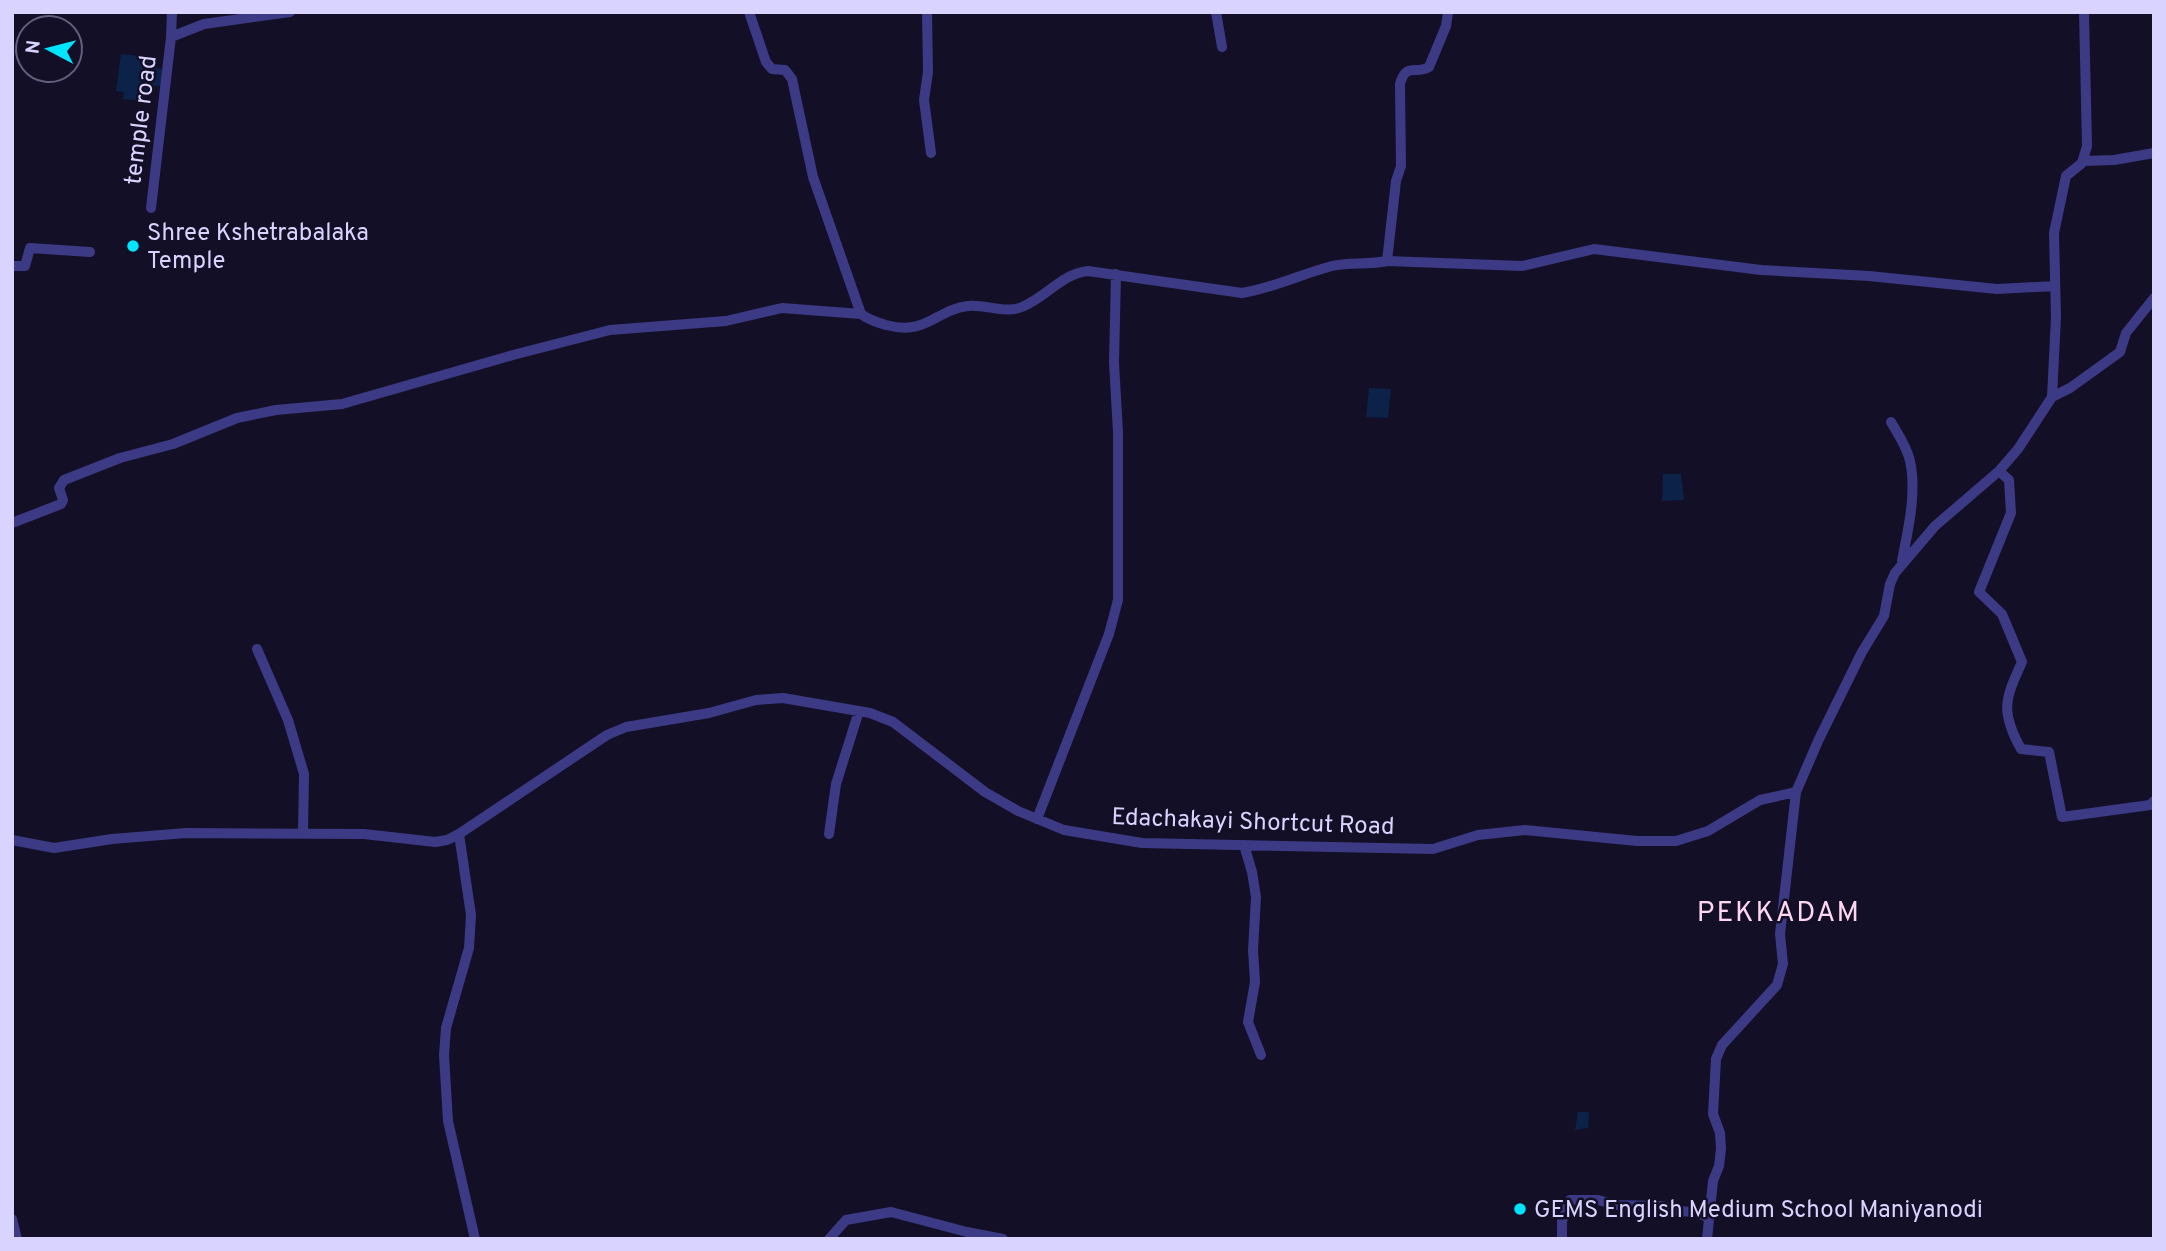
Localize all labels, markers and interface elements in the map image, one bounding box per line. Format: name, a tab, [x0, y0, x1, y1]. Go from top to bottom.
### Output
north arrow	[14, 14, 84, 84]
text: N	[21, 39, 47, 55]
street label: temple road	[119, 54, 165, 187]
place label: Shree Kshetrabalaka Temple	[147, 219, 369, 277]
marker: Shree Kshetrabalaka Temple	[125, 238, 141, 254]
street label: Edachakayi Shortcut Road	[1111, 803, 1395, 843]
district label: PEKKADAM	[1697, 896, 1861, 932]
place label: GEMS English Medium School Maniyanodi	[1534, 1196, 1983, 1226]
marker: GEMS English Medium School Maniyanodi	[1512, 1201, 1528, 1217]

